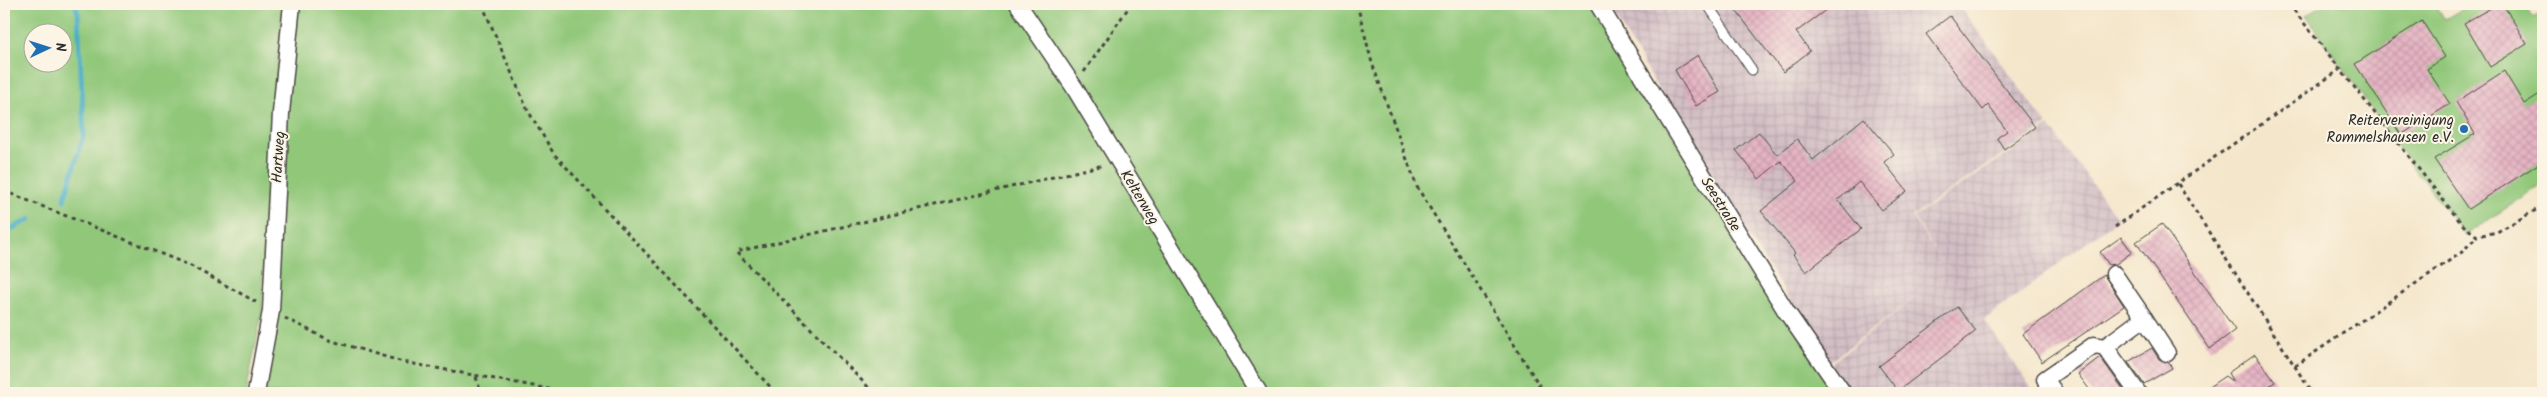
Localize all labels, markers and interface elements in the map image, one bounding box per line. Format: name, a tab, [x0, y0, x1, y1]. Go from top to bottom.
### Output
north arrow	[22, 22, 72, 72]
text: N	[49, 42, 71, 52]
place label: Reitervereinigung Rommelshausen e.V.	[2326, 109, 2454, 150]
marker: Reitervereinigung Rommelshausen e.V.	[2458, 123, 2470, 135]
street label: Hartweg	[265, 130, 293, 184]
street label: Kelterweg	[1113, 165, 1165, 230]
street label: Seestraße	[1694, 172, 1747, 237]

